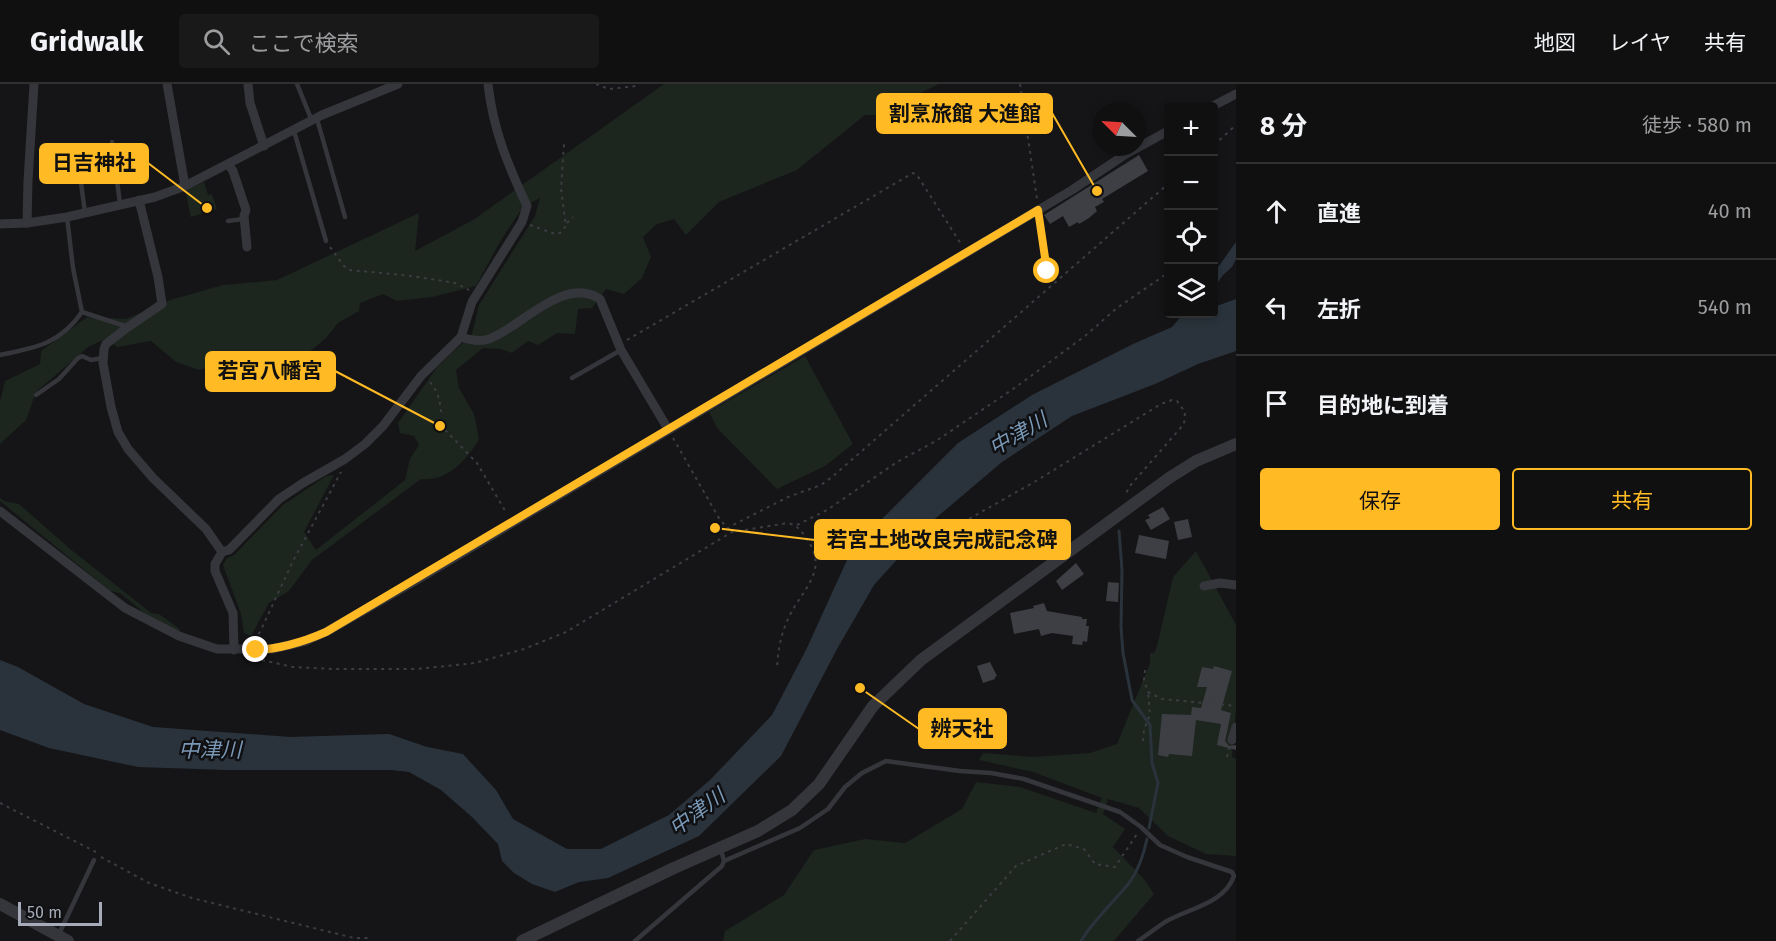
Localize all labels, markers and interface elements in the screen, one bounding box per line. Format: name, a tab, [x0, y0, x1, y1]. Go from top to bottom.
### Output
search box	[179, 14, 599, 68]
text: Gridwalk	[30, 25, 143, 58]
icon: search	[200, 25, 233, 58]
text: ここで検索	[248, 30, 358, 57]
text: 地図	[1534, 30, 1576, 56]
text: レイヤ	[1609, 30, 1671, 56]
text: 共有	[1704, 30, 1746, 56]
callout: 割烹旅館 大進館	[877, 94, 1052, 133]
text: 割烹旅館 大進館	[889, 101, 1041, 127]
north arrow	[1092, 102, 1146, 156]
map controls	[1164, 102, 1218, 318]
button: +	[1164, 102, 1218, 156]
text: 8 分	[1260, 111, 1307, 142]
text: 徒歩 · 580 m	[1642, 113, 1752, 137]
callout: 日吉神社	[40, 144, 148, 183]
text: 日吉神社	[52, 150, 136, 176]
button: −	[1164, 156, 1218, 210]
icon: ahead	[1260, 195, 1293, 228]
text: 40 m	[1708, 199, 1752, 223]
text: 直進	[1317, 200, 1361, 227]
button: locate	[1164, 210, 1218, 264]
route start	[1033, 257, 1059, 283]
button: layers	[1164, 264, 1218, 318]
icon: left	[1260, 291, 1293, 324]
text: 540 m	[1698, 295, 1752, 319]
text: 左折	[1317, 296, 1361, 323]
callout: 若宮八幡宮	[206, 352, 335, 391]
text: 若宮八幡宮	[218, 358, 323, 384]
icon: arrive	[1260, 387, 1293, 420]
text: 目的地に到着	[1317, 392, 1449, 419]
water label: 中津川	[984, 406, 1054, 461]
button: 保存	[1260, 468, 1500, 530]
button: 共有	[1512, 468, 1752, 530]
callout: 若宮土地改良完成記念碑	[815, 520, 1070, 559]
text: 若宮土地改良完成記念碑	[827, 527, 1058, 553]
route end	[242, 636, 268, 662]
callout: 辨天社	[919, 709, 1006, 748]
text: 辨天社	[931, 716, 994, 742]
water label: 中津川	[179, 737, 243, 763]
water label: 中津川	[664, 782, 732, 841]
scale bar	[18, 899, 102, 926]
text: 50 m	[27, 903, 62, 922]

